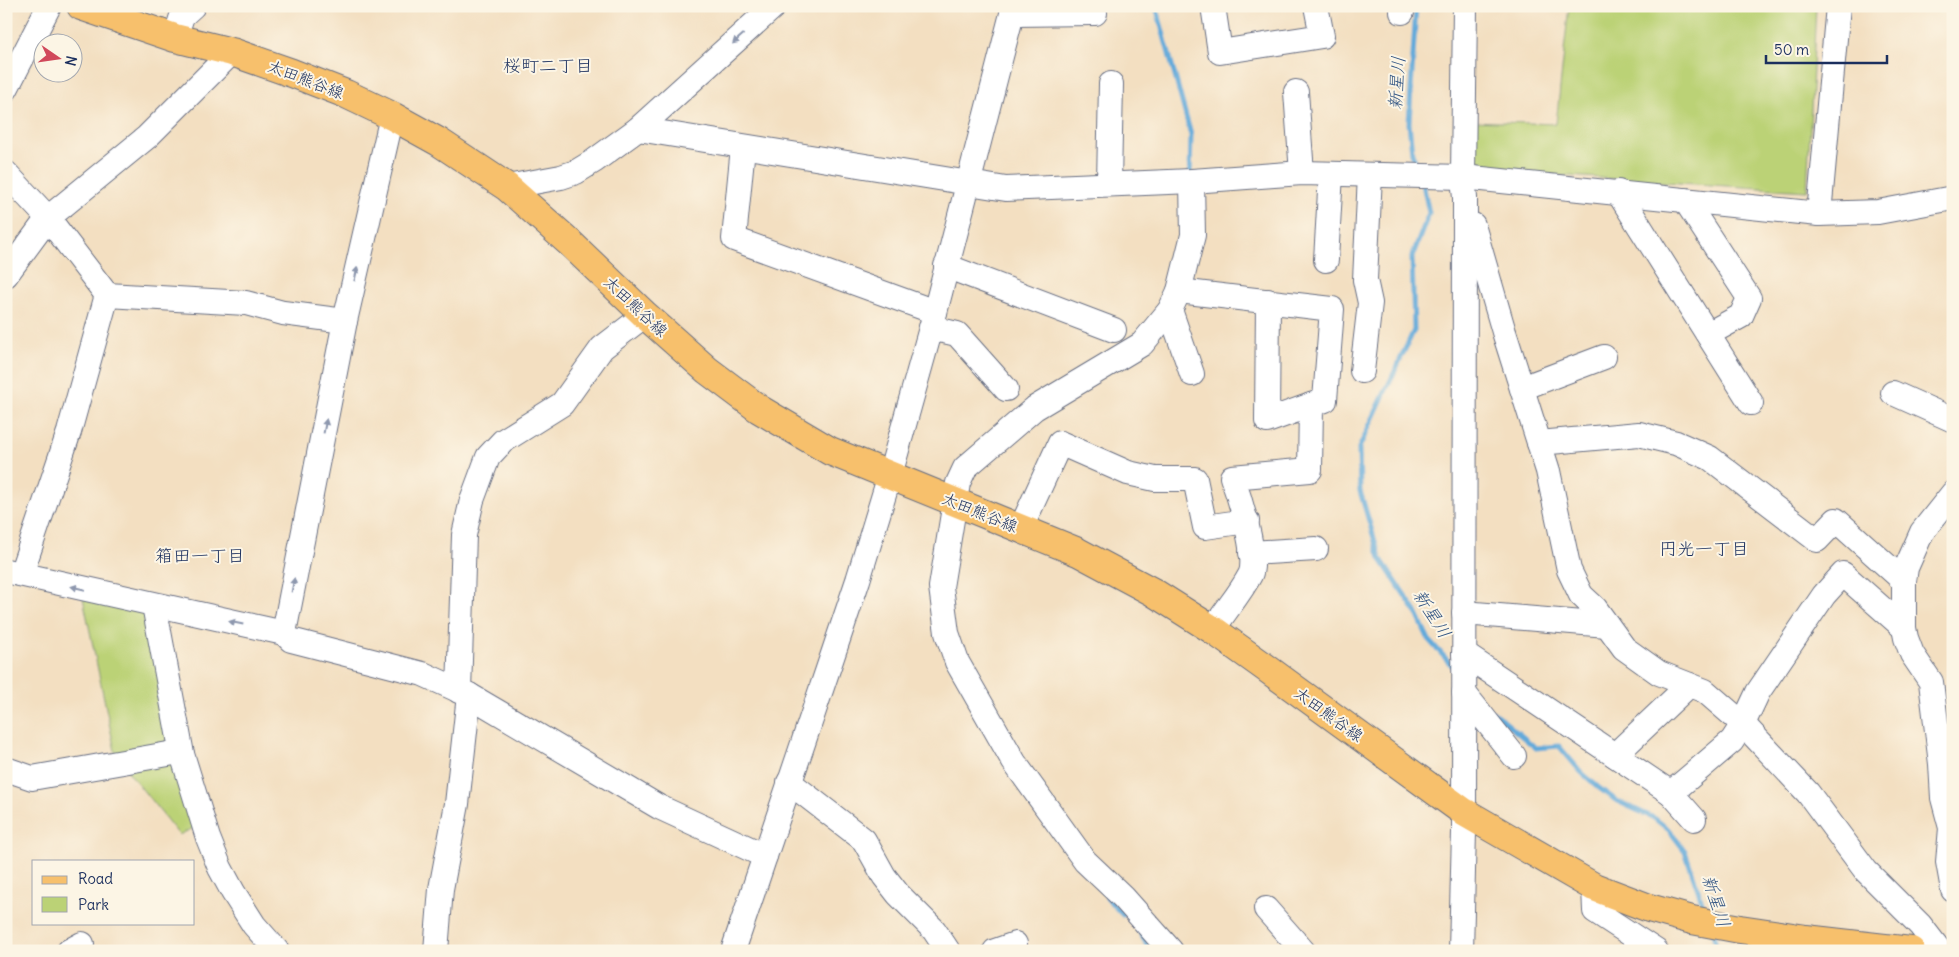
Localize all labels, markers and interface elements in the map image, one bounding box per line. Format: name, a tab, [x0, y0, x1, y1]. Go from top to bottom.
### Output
north arrow	[32, 32, 82, 82]
scale bar	[1766, 32, 1888, 64]
one-way arrow	[732, 33, 744, 45]
text: 50 m	[1774, 40, 1809, 59]
text: N	[61, 54, 81, 68]
district label: 桜町二丁目	[503, 54, 593, 77]
street label: 太田熊谷線	[265, 55, 347, 103]
water label: 新星川	[1383, 55, 1410, 111]
one-way arrow	[352, 266, 360, 281]
street label: 太田熊谷線	[600, 271, 672, 341]
one-way arrow	[321, 417, 329, 433]
street label: 太田熊谷線	[939, 488, 1021, 536]
district label: 円光一丁目	[1659, 537, 1749, 560]
district label: 箱田一丁目	[155, 544, 245, 567]
one-way arrow	[290, 577, 298, 593]
one-way arrow	[70, 584, 85, 592]
water label: 新星川	[1408, 585, 1456, 643]
one-way arrow	[229, 619, 244, 627]
street label: 太田熊谷線	[1291, 682, 1367, 746]
legend	[32, 860, 195, 924]
text: Road	[78, 869, 113, 888]
water label: 新星川	[1697, 872, 1736, 930]
text: Park	[78, 895, 109, 914]

